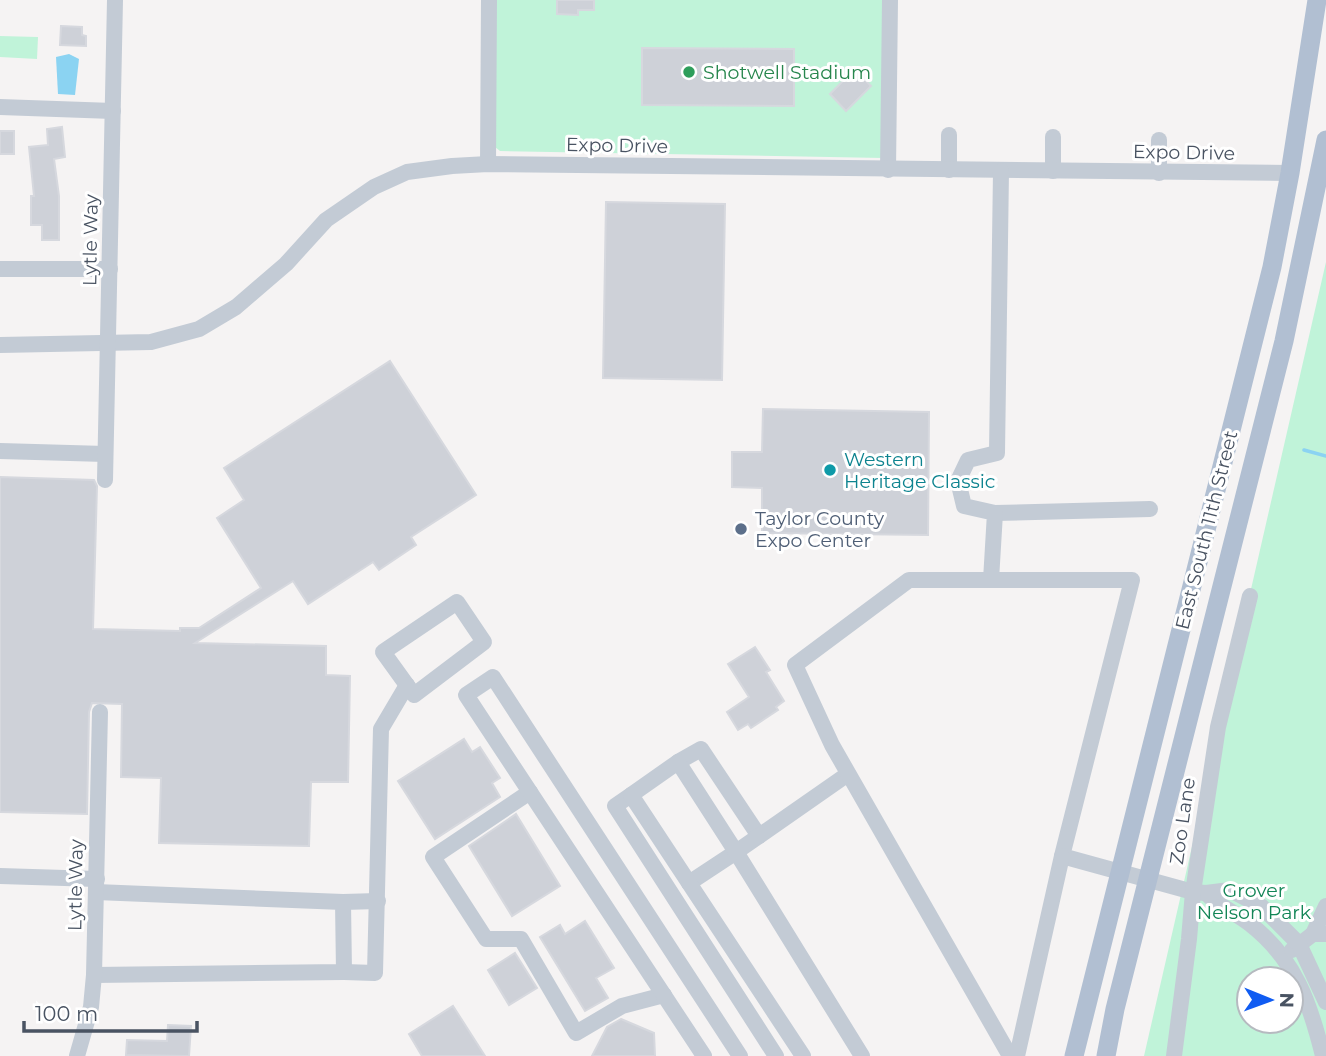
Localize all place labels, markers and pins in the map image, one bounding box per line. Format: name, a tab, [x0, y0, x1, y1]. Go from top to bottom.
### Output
place label: Shotwell Stadium	[703, 61, 871, 84]
marker: Shotwell Stadium	[681, 64, 697, 80]
place label: Western Heritage Classic	[844, 448, 996, 493]
marker: Western Heritage Classic	[822, 462, 838, 478]
place label: Taylor County Expo Center	[755, 507, 885, 552]
marker: Taylor County Expo Center	[733, 521, 749, 537]

